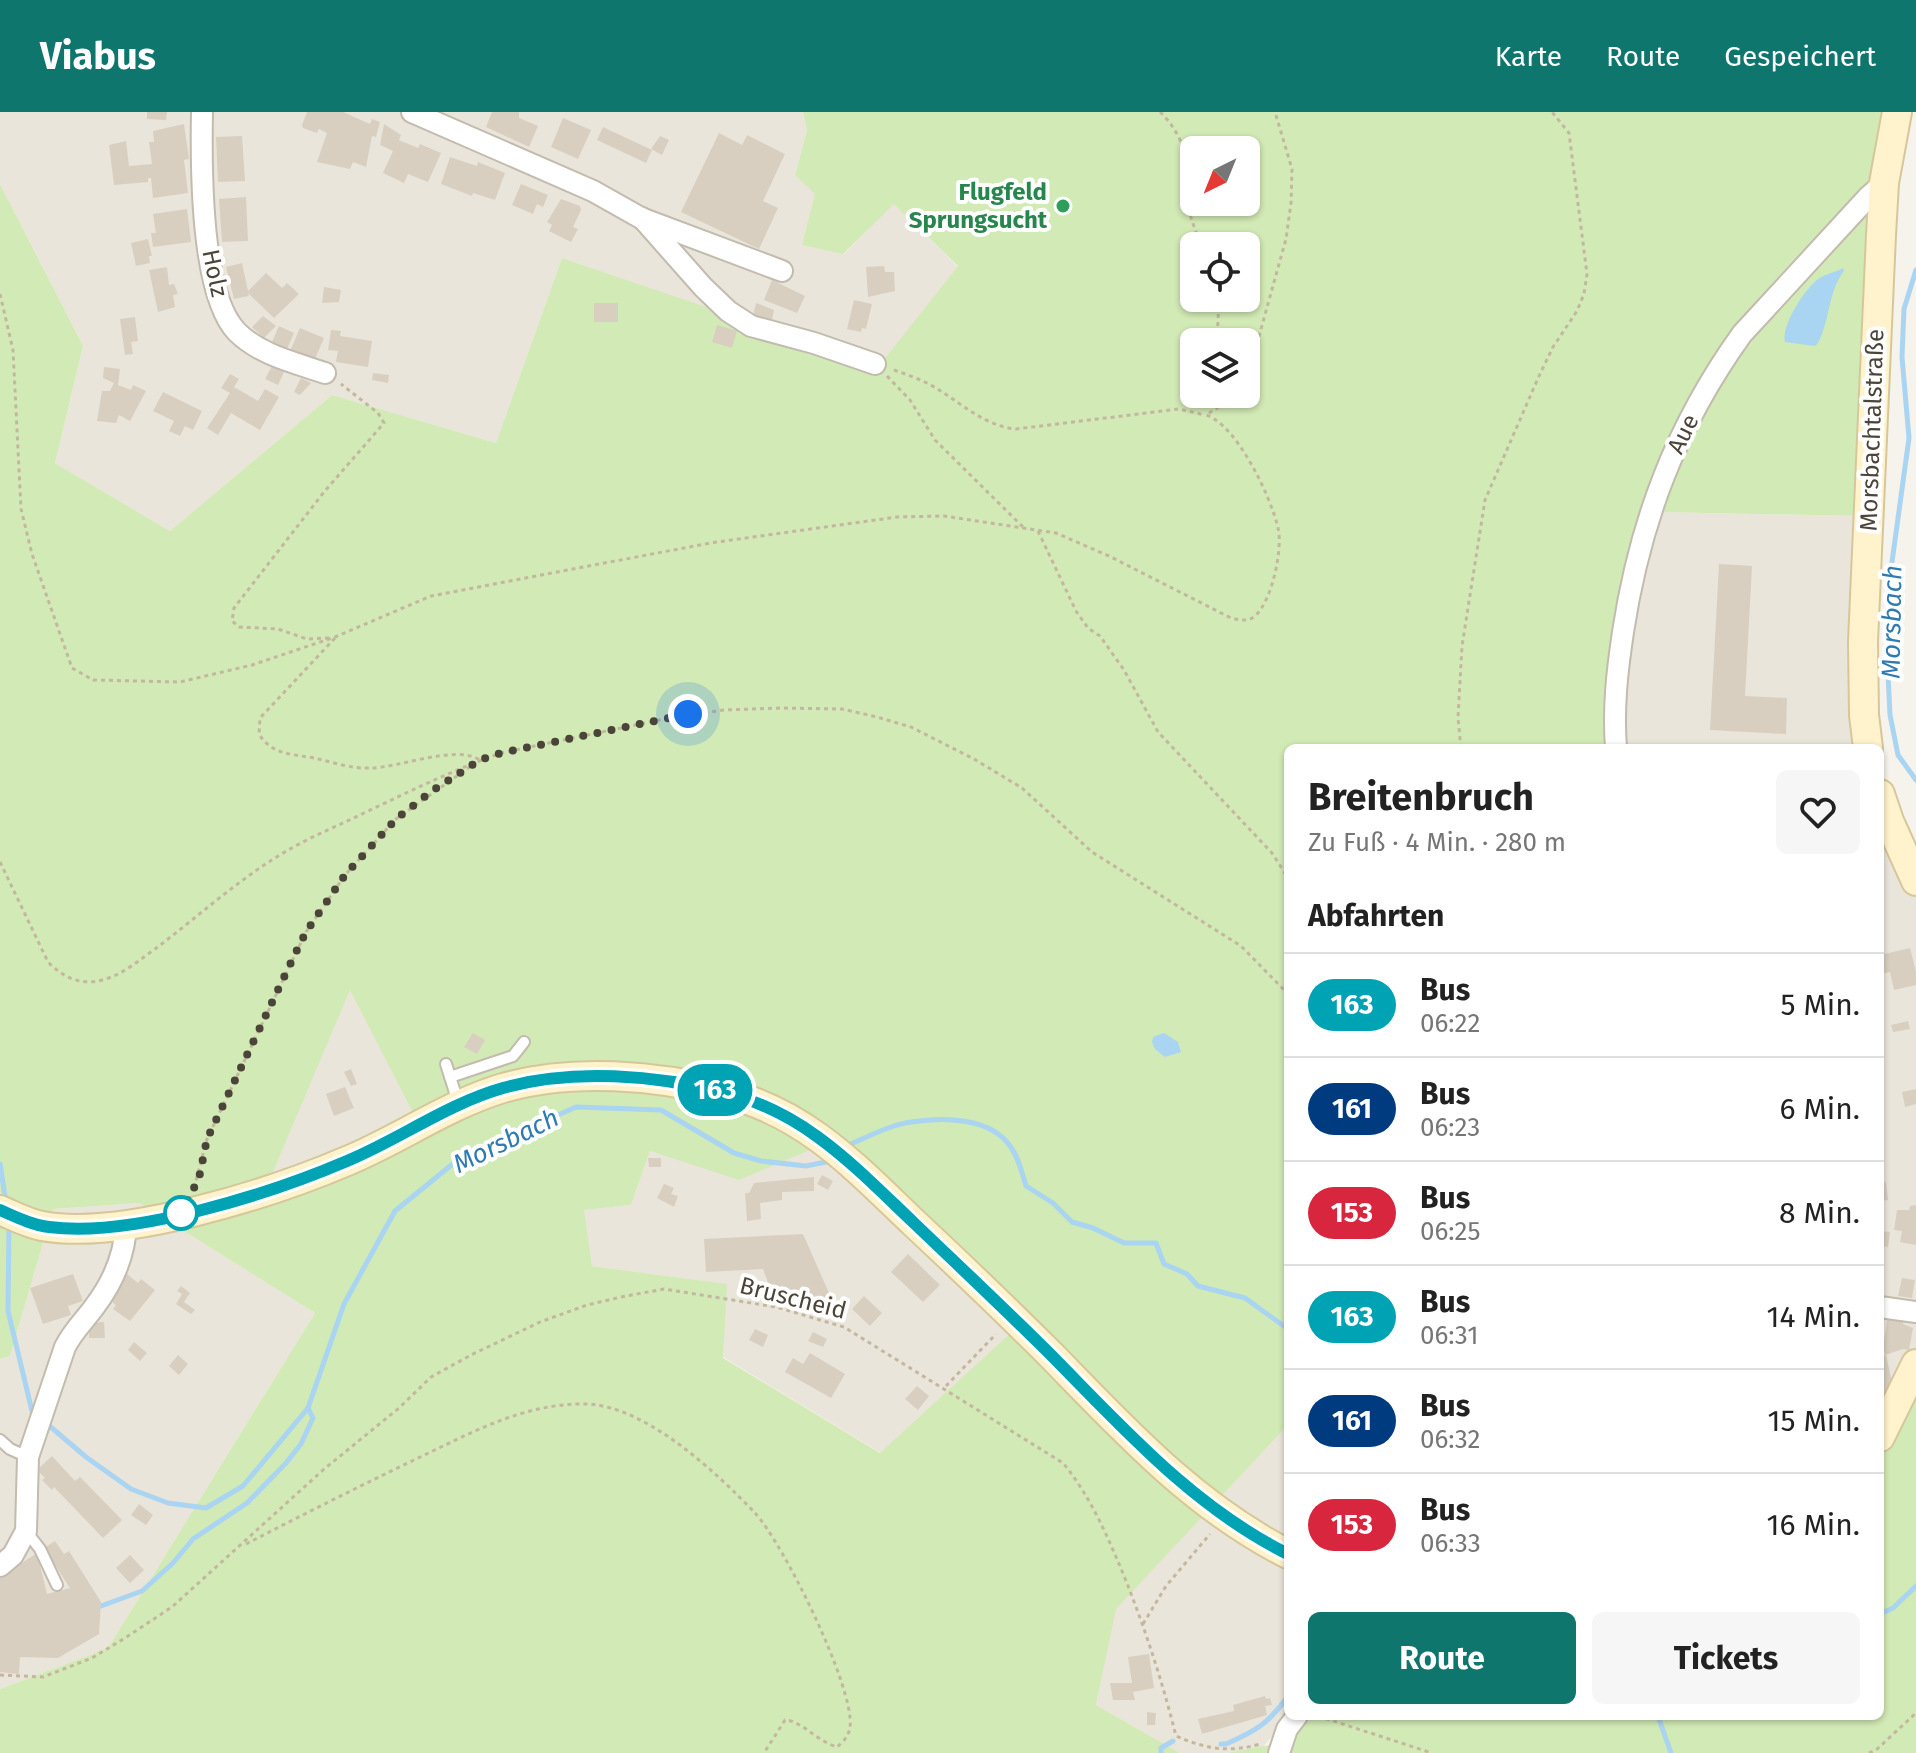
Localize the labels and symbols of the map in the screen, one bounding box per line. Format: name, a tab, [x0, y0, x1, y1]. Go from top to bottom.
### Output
north arrow	[1180, 136, 1260, 216]
place label: Flugfeld Sprungsucht	[909, 178, 1048, 234]
marker: Flugfeld Sprungsucht	[1054, 197, 1072, 215]
street label: Holz	[196, 247, 234, 299]
street label: Morsbachtalstraße	[1854, 328, 1890, 532]
street label: Aue	[1661, 410, 1705, 458]
water label: Morsbach	[1876, 565, 1908, 679]
your location	[668, 694, 708, 734]
line badge: 163	[669, 1064, 761, 1116]
water label: Morsbach	[448, 1102, 564, 1180]
unlabelled marker	[164, 1196, 198, 1230]
street label: Bruscheid	[737, 1271, 849, 1325]

